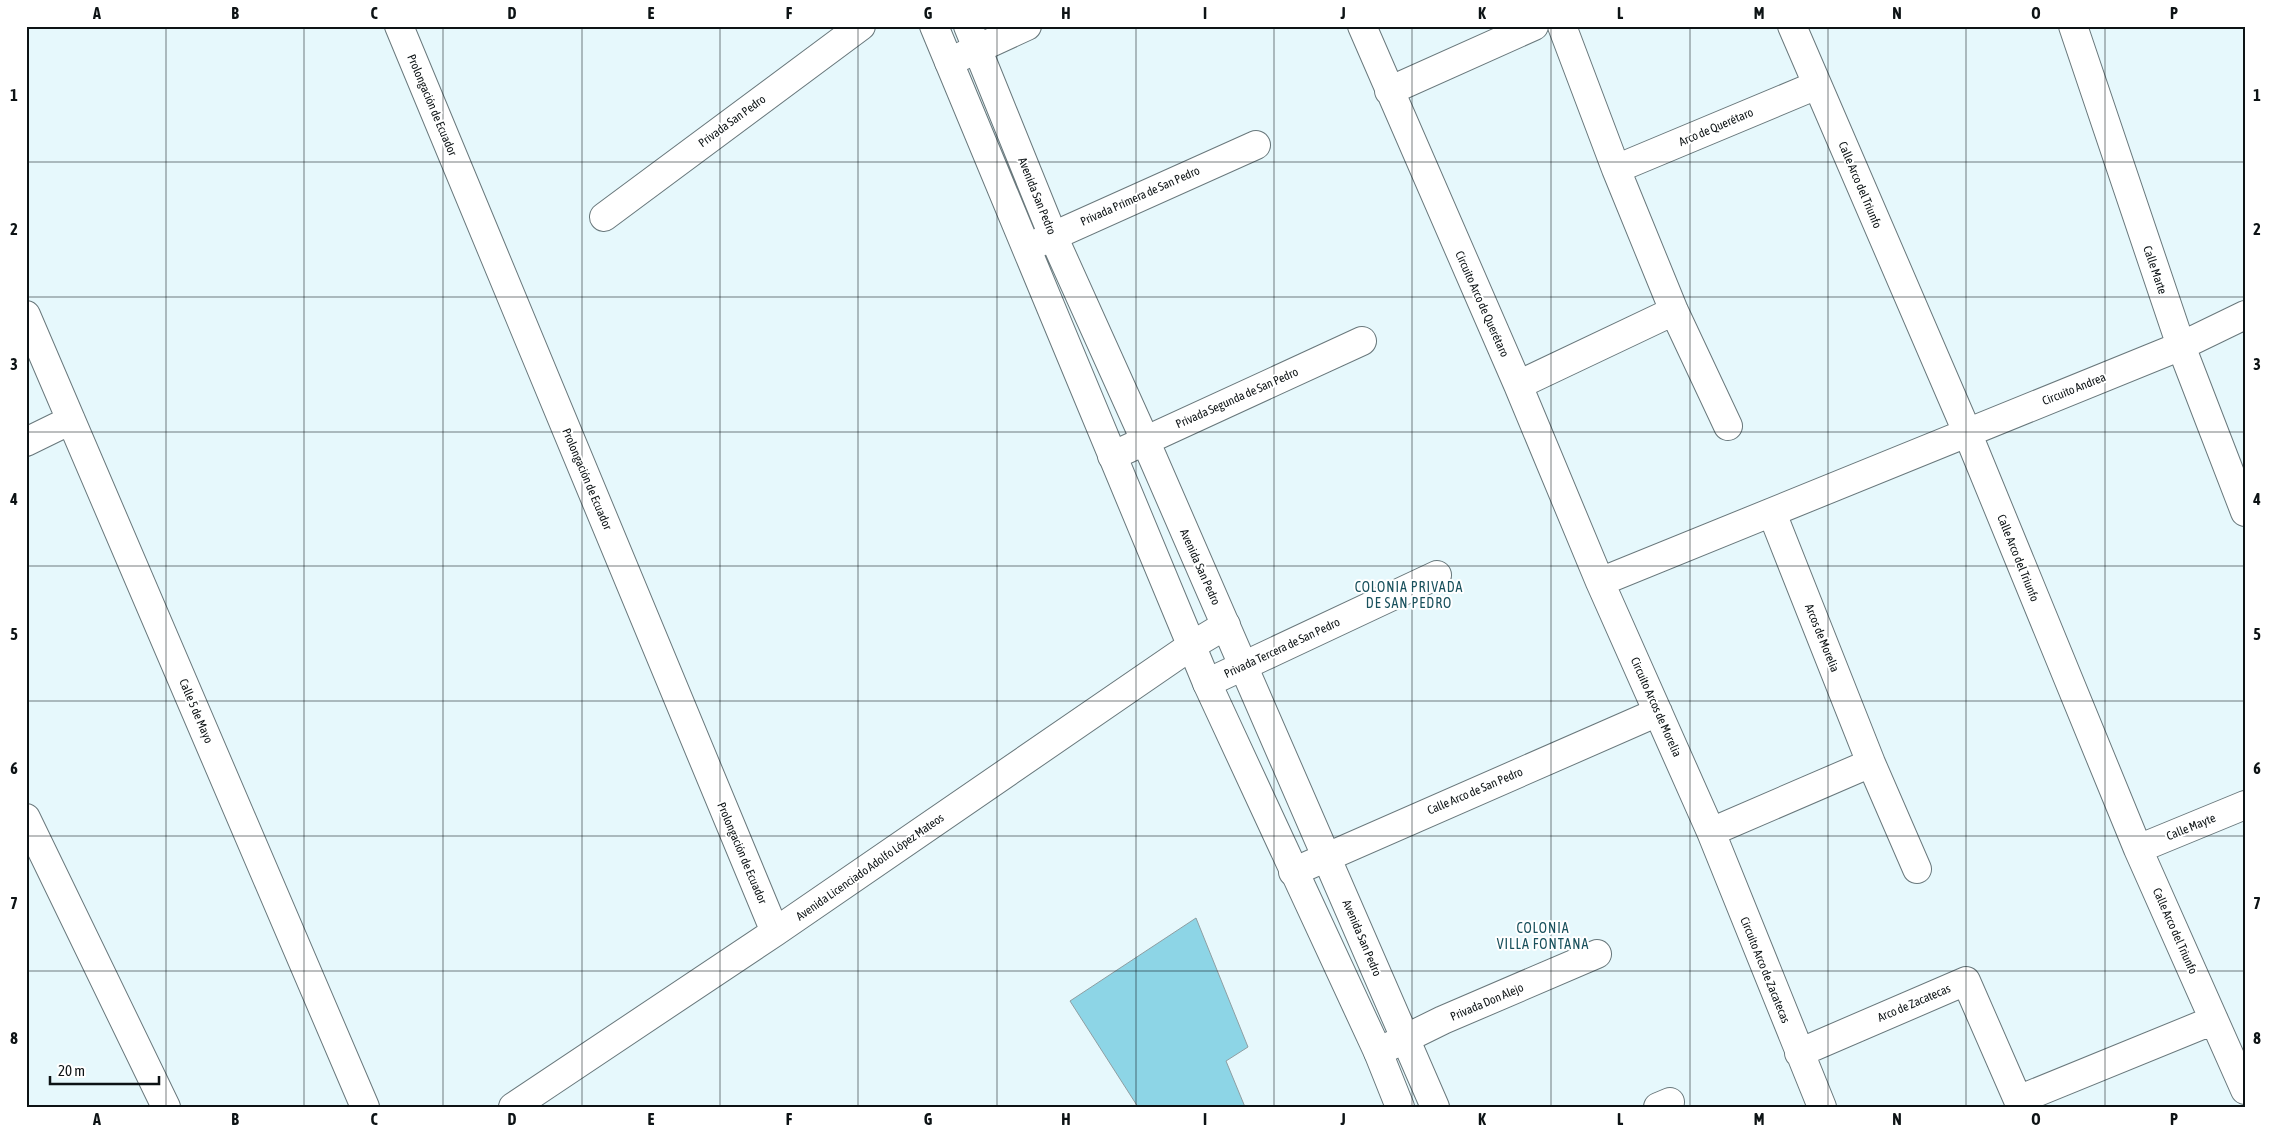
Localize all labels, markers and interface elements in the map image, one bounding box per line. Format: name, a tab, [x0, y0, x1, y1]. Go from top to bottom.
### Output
text: A	[92, 4, 101, 22]
text: B	[231, 4, 239, 22]
text: C	[370, 4, 378, 22]
text: D	[508, 4, 517, 22]
text: E	[648, 4, 655, 22]
text: F	[786, 4, 793, 22]
text: G	[924, 4, 933, 22]
text: H	[1061, 4, 1071, 22]
text: I	[1203, 4, 1207, 22]
text: J	[1339, 4, 1346, 22]
text: K	[1478, 4, 1486, 22]
text: L	[1617, 4, 1624, 22]
text: M	[1754, 4, 1764, 22]
text: N	[1892, 4, 1902, 22]
text: O	[2031, 4, 2041, 22]
text: P	[2170, 4, 2178, 22]
street label: Prolongación de Ecuador	[404, 52, 460, 158]
text: 1	[10, 86, 18, 104]
text: 1	[2253, 86, 2261, 104]
street label: Privada San Pedro	[696, 92, 769, 150]
street label: Arco de Querétaro	[1677, 105, 1756, 149]
street label: Calle Arco del Triunfo	[1835, 140, 1885, 231]
street label: Avenida San Pedro	[1015, 155, 1059, 237]
street label: Privada Primera de San Pedro	[1078, 163, 1202, 229]
text: 2	[10, 220, 18, 238]
text: 2	[2253, 220, 2261, 238]
street label: Calle Marte	[2140, 244, 2170, 296]
street label: Circuito Arco de Querétaro	[1452, 249, 1512, 360]
text: 3	[10, 355, 18, 373]
text: 3	[2253, 355, 2261, 373]
street label: Privada Segunda de San Pedro	[1174, 365, 1301, 431]
street label: Circuito Andrea	[2040, 370, 2108, 408]
street label: Prolongación de Ecuador	[559, 426, 615, 532]
text: 4	[9, 490, 18, 508]
text: 4	[2252, 490, 2261, 508]
street label: Calle Arco del Triunfo	[1994, 512, 2042, 604]
street label: Avenida San Pedro	[1177, 527, 1223, 608]
district label: COLONIA PRIVADA DE SAN PEDRO	[1355, 579, 1463, 611]
street label: Arcos de Morelia	[1802, 602, 1842, 674]
street label: Privada Tercera de San Pedro	[1222, 615, 1343, 681]
text: 5	[10, 625, 18, 643]
text: 5	[2253, 625, 2261, 643]
street label: Circuito Arcos de Morelia	[1628, 655, 1684, 759]
street label: Calle 5 de Mayo	[176, 677, 216, 746]
text: 6	[10, 759, 18, 777]
text: 6	[2253, 759, 2261, 777]
street label: Calle Arco de San Pedro	[1425, 764, 1525, 817]
street label: Prolongación de Ecuador	[714, 800, 770, 906]
street label: Avenida Licenciado Adolfo López Mateos	[793, 810, 947, 924]
street label: Calle Mayte	[2164, 811, 2218, 843]
street label: Calle Arco del Triunfo	[2150, 886, 2200, 977]
text: 7	[10, 894, 18, 912]
text: 7	[2253, 894, 2261, 912]
street label: Avenida San Pedro	[1340, 898, 1385, 979]
street label: Circuito Arco de Zacatecas	[1737, 915, 1793, 1025]
district label: COLONIA VILLA FONTANA	[1497, 920, 1589, 952]
street label: Privada Don Alejo	[1448, 980, 1526, 1024]
street label: Arco de Zacatecas	[1875, 981, 1953, 1025]
text: 8	[10, 1029, 18, 1047]
text: 8	[2253, 1029, 2261, 1047]
scale bar	[50, 1053, 159, 1085]
text: 20 m	[58, 1062, 85, 1079]
text: A	[92, 1110, 101, 1128]
text: B	[231, 1110, 239, 1128]
text: C	[370, 1110, 378, 1128]
text: D	[508, 1110, 517, 1128]
text: E	[648, 1110, 655, 1128]
text: F	[786, 1110, 793, 1128]
text: G	[924, 1110, 933, 1128]
text: H	[1061, 1110, 1071, 1128]
text: I	[1203, 1110, 1207, 1128]
text: J	[1339, 1110, 1346, 1128]
text: K	[1478, 1110, 1486, 1128]
text: L	[1617, 1110, 1624, 1128]
text: M	[1754, 1110, 1764, 1128]
text: N	[1892, 1110, 1902, 1128]
text: O	[2031, 1110, 2041, 1128]
text: P	[2170, 1110, 2178, 1128]

